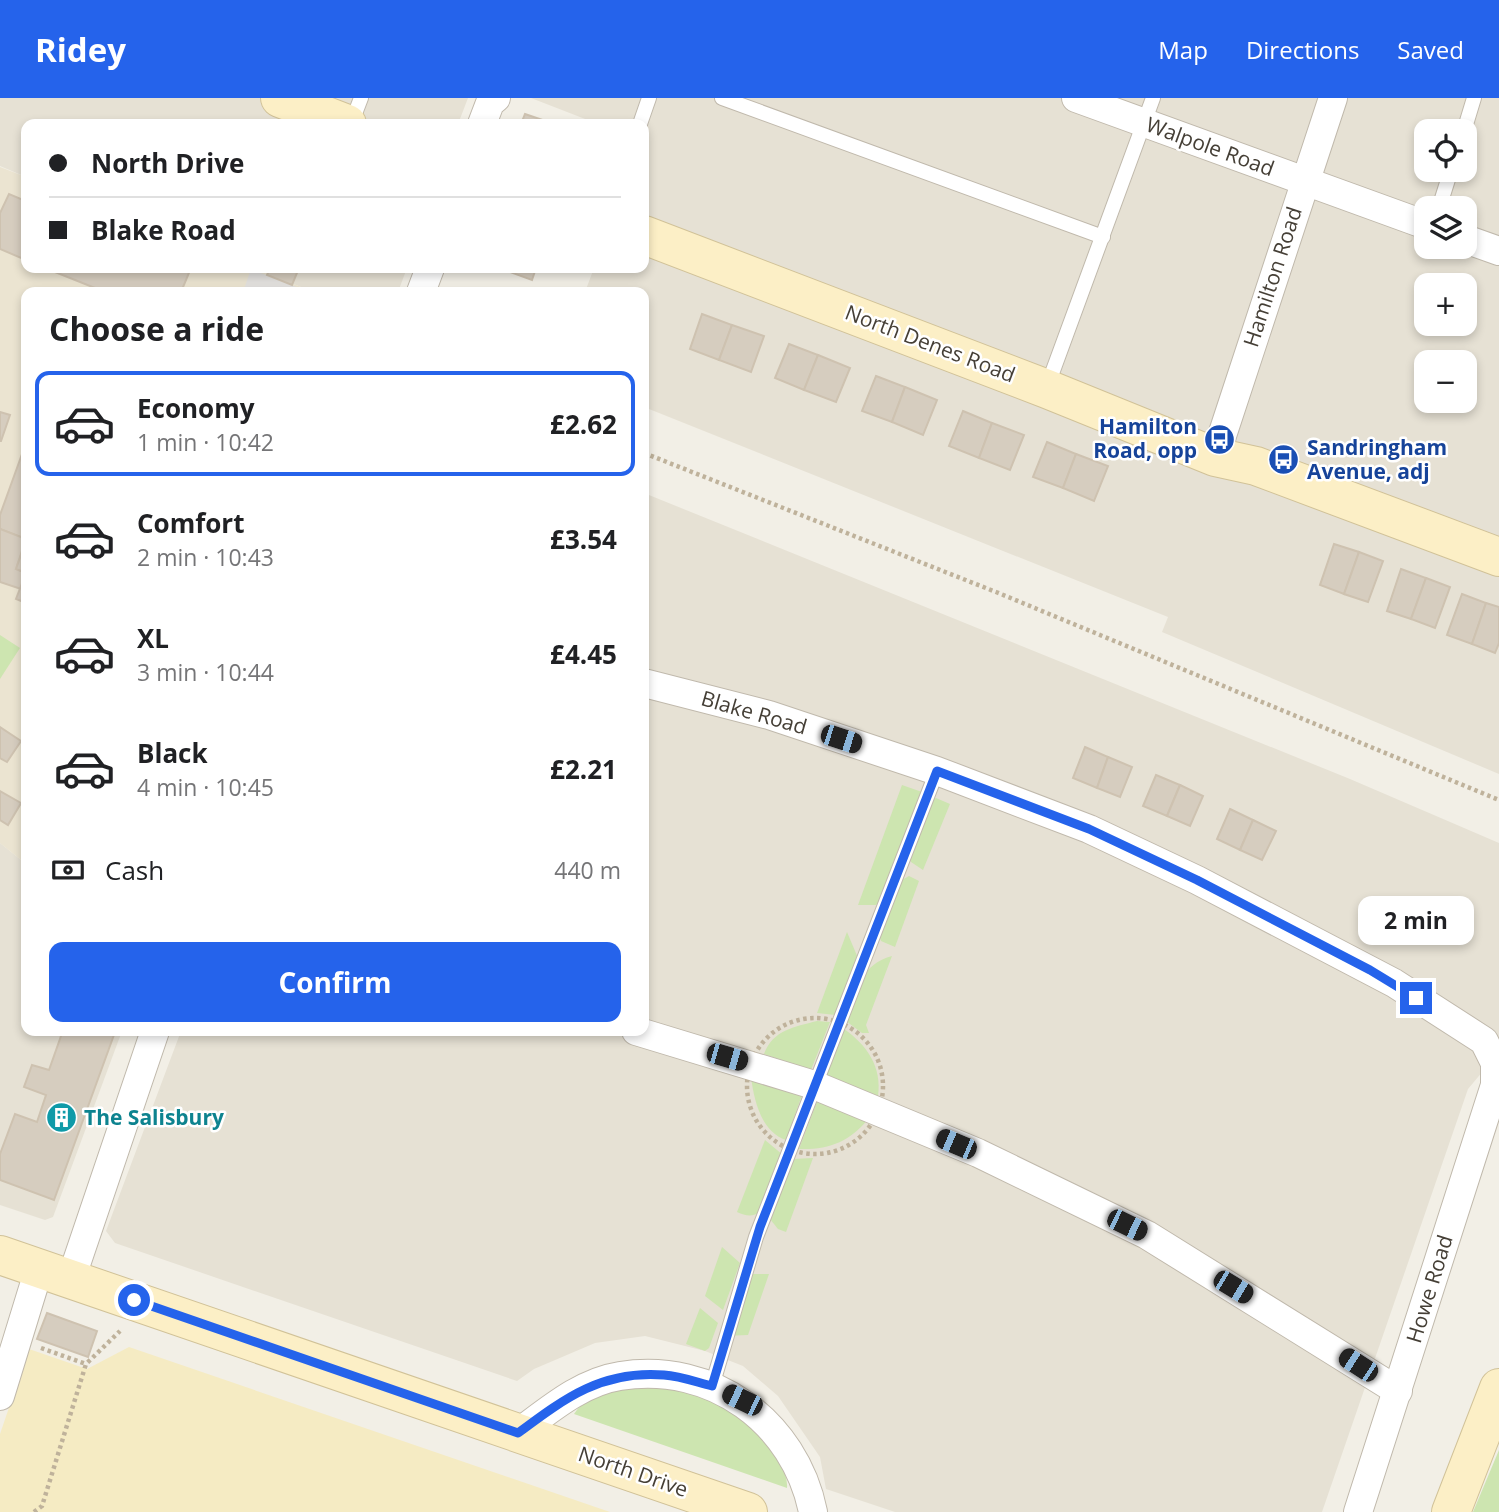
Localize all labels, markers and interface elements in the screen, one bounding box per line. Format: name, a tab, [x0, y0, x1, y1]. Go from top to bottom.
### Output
text: Ridey	[35, 27, 126, 72]
text: Map	[1158, 33, 1208, 66]
text: Directions	[1246, 33, 1359, 66]
text: Saved	[1397, 33, 1464, 66]
street label: Walpole Road	[1142, 110, 1278, 182]
map controls	[1414, 119, 1477, 413]
button: locate	[1414, 119, 1477, 182]
text: North Drive	[91, 145, 244, 181]
button: layers	[1414, 196, 1477, 259]
street label: Hamilton Road	[1236, 203, 1308, 350]
text: Blake Road	[91, 212, 236, 248]
button: +	[1414, 273, 1477, 336]
street label: North Denes Road	[841, 298, 1019, 388]
text: Choose a ride	[49, 307, 264, 350]
button: −	[1414, 350, 1477, 413]
text: Economy	[137, 390, 255, 426]
icon: car	[53, 392, 116, 455]
text: £2.62	[550, 406, 617, 442]
place label: Hamilton Road, opp	[1093, 412, 1197, 464]
bus stop icon: Hamilton Road, opp	[1203, 422, 1237, 456]
text: 1 min · 10:42	[137, 426, 274, 458]
place label: Sandringham Avenue, adj	[1307, 433, 1447, 485]
bus stop icon: Sandringham Avenue, adj	[1267, 443, 1301, 477]
text: Comfort	[137, 505, 244, 541]
icon: car	[53, 507, 116, 570]
text: £3.54	[550, 521, 617, 557]
text: 2 min · 10:43	[137, 541, 274, 573]
text: XL	[137, 620, 169, 656]
icon: car	[53, 622, 116, 685]
text: £4.45	[550, 636, 617, 672]
text: 3 min · 10:44	[137, 656, 274, 688]
street label: Blake Road	[698, 684, 810, 741]
car	[818, 723, 865, 755]
text: Black	[137, 735, 208, 771]
icon: car	[53, 737, 116, 800]
text: £2.21	[550, 751, 617, 787]
text: 4 min · 10:45	[137, 771, 274, 803]
icon: cash	[49, 851, 87, 889]
text: Cash	[105, 852, 164, 888]
text: 440 m	[554, 854, 621, 886]
callout: 2 min	[1358, 897, 1474, 946]
text: 2 min	[1384, 904, 1448, 936]
button: Confirm	[49, 942, 621, 1022]
route end	[1400, 982, 1432, 1014]
car	[704, 1041, 751, 1073]
building icon: The Salisbury	[44, 1101, 78, 1135]
place label: The Salisbury	[84, 1103, 224, 1131]
car	[933, 1126, 980, 1162]
car	[1104, 1206, 1151, 1244]
street label: Howe Road	[1399, 1231, 1459, 1346]
car	[1210, 1267, 1257, 1307]
route start	[118, 1284, 150, 1316]
car	[1335, 1345, 1382, 1385]
car	[719, 1381, 766, 1419]
street label: North Drive	[575, 1439, 692, 1503]

